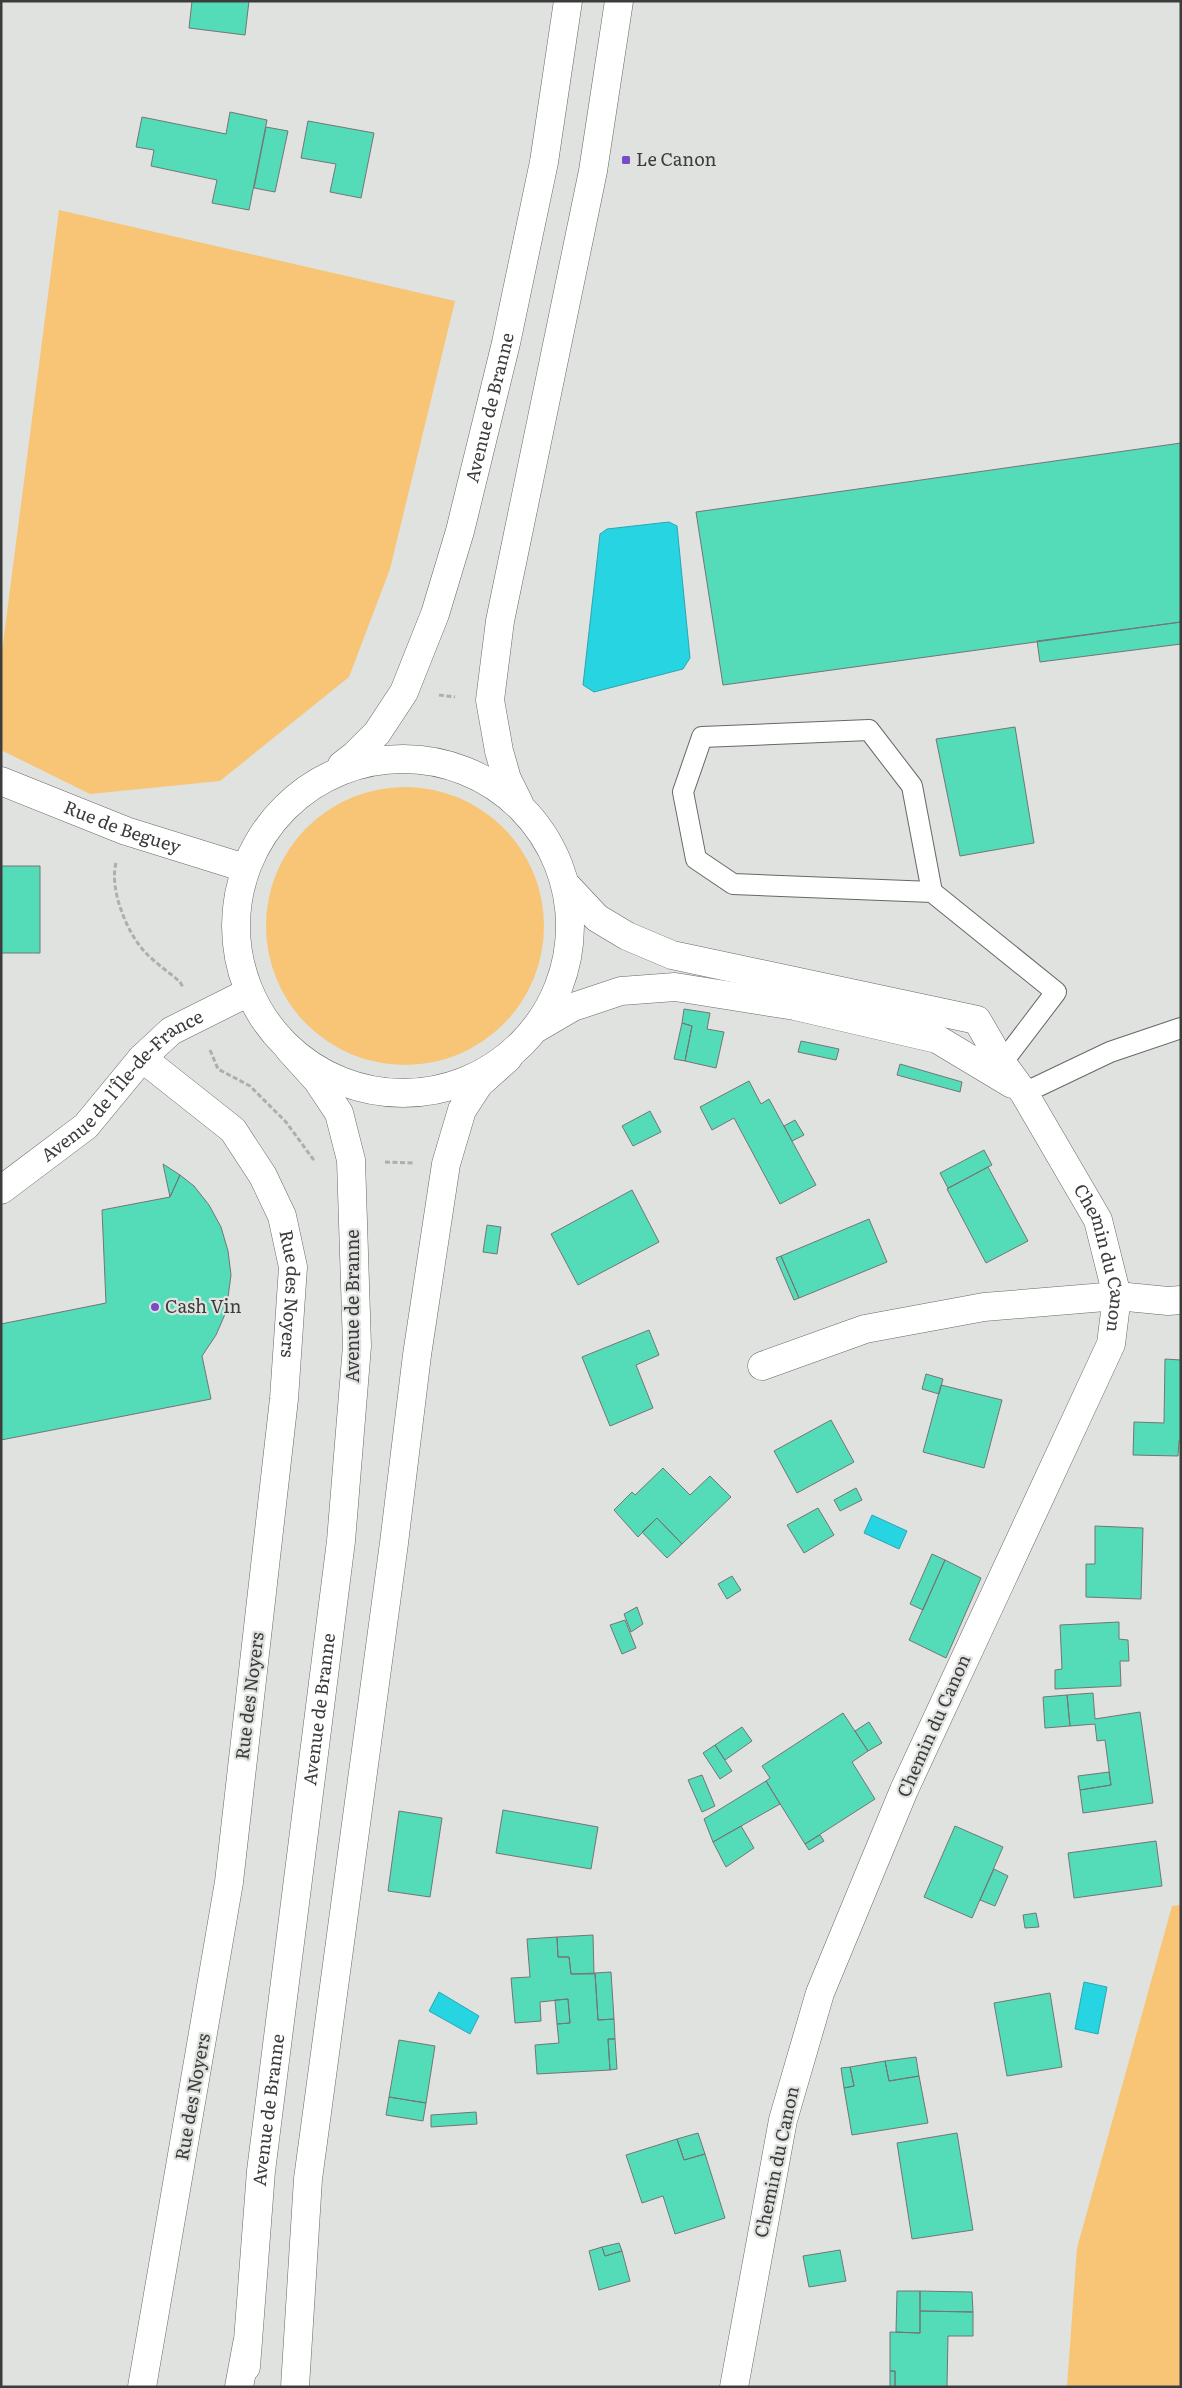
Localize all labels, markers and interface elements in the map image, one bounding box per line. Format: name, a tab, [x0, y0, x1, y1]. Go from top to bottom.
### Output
place label: Le Canon	[636, 145, 717, 172]
marker: Le Canon	[620, 154, 632, 166]
street label: Avenue de Branne	[457, 330, 520, 485]
street label: Rue de Beguey	[60, 793, 185, 859]
street label: Avenue de l'Île-de-France	[35, 1002, 207, 1167]
street label: Chemin du Canon	[1068, 1178, 1132, 1334]
street label: Rue des Noyers	[273, 1227, 308, 1359]
street label: Avenue de Branne	[338, 1229, 365, 1383]
place label: Cash Vin	[165, 1292, 242, 1319]
marker: Cash Vin	[149, 1301, 161, 1313]
street label: Rue des Noyers	[227, 1630, 270, 1761]
street label: Avenue de Branne	[295, 1631, 341, 1787]
street label: Chemin du Canon	[889, 1649, 976, 1801]
street label: Rue des Noyers	[167, 2031, 216, 2162]
street label: Avenue de Branne	[245, 2032, 290, 2187]
street label: Chemin du Canon	[746, 2083, 805, 2240]

